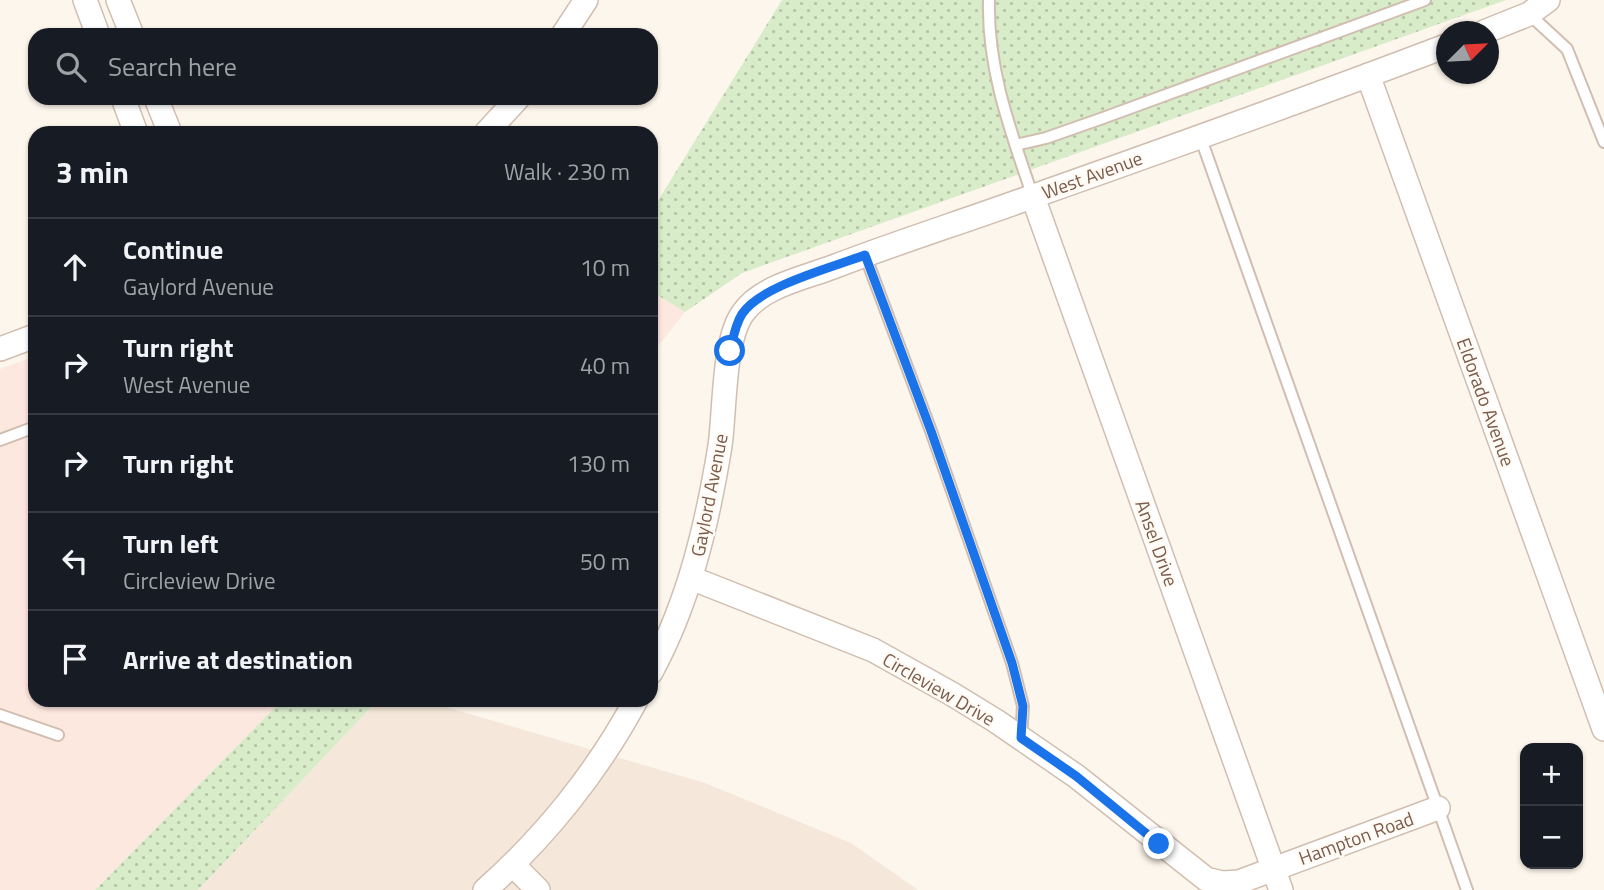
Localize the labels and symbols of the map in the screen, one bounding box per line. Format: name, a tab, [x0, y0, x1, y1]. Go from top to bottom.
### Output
north arrow	[1436, 21, 1499, 84]
street label: West Avenue	[1037, 143, 1146, 206]
street label: Eldorado Avenue	[1450, 334, 1523, 470]
route start	[714, 335, 745, 366]
street label: Gaylord Avenue	[682, 431, 735, 559]
street label: Ansel Drive	[1128, 496, 1187, 590]
street label: Circleview Drive	[877, 645, 1001, 733]
street label: Hampton Road	[1294, 803, 1417, 872]
route end	[1143, 828, 1174, 859]

